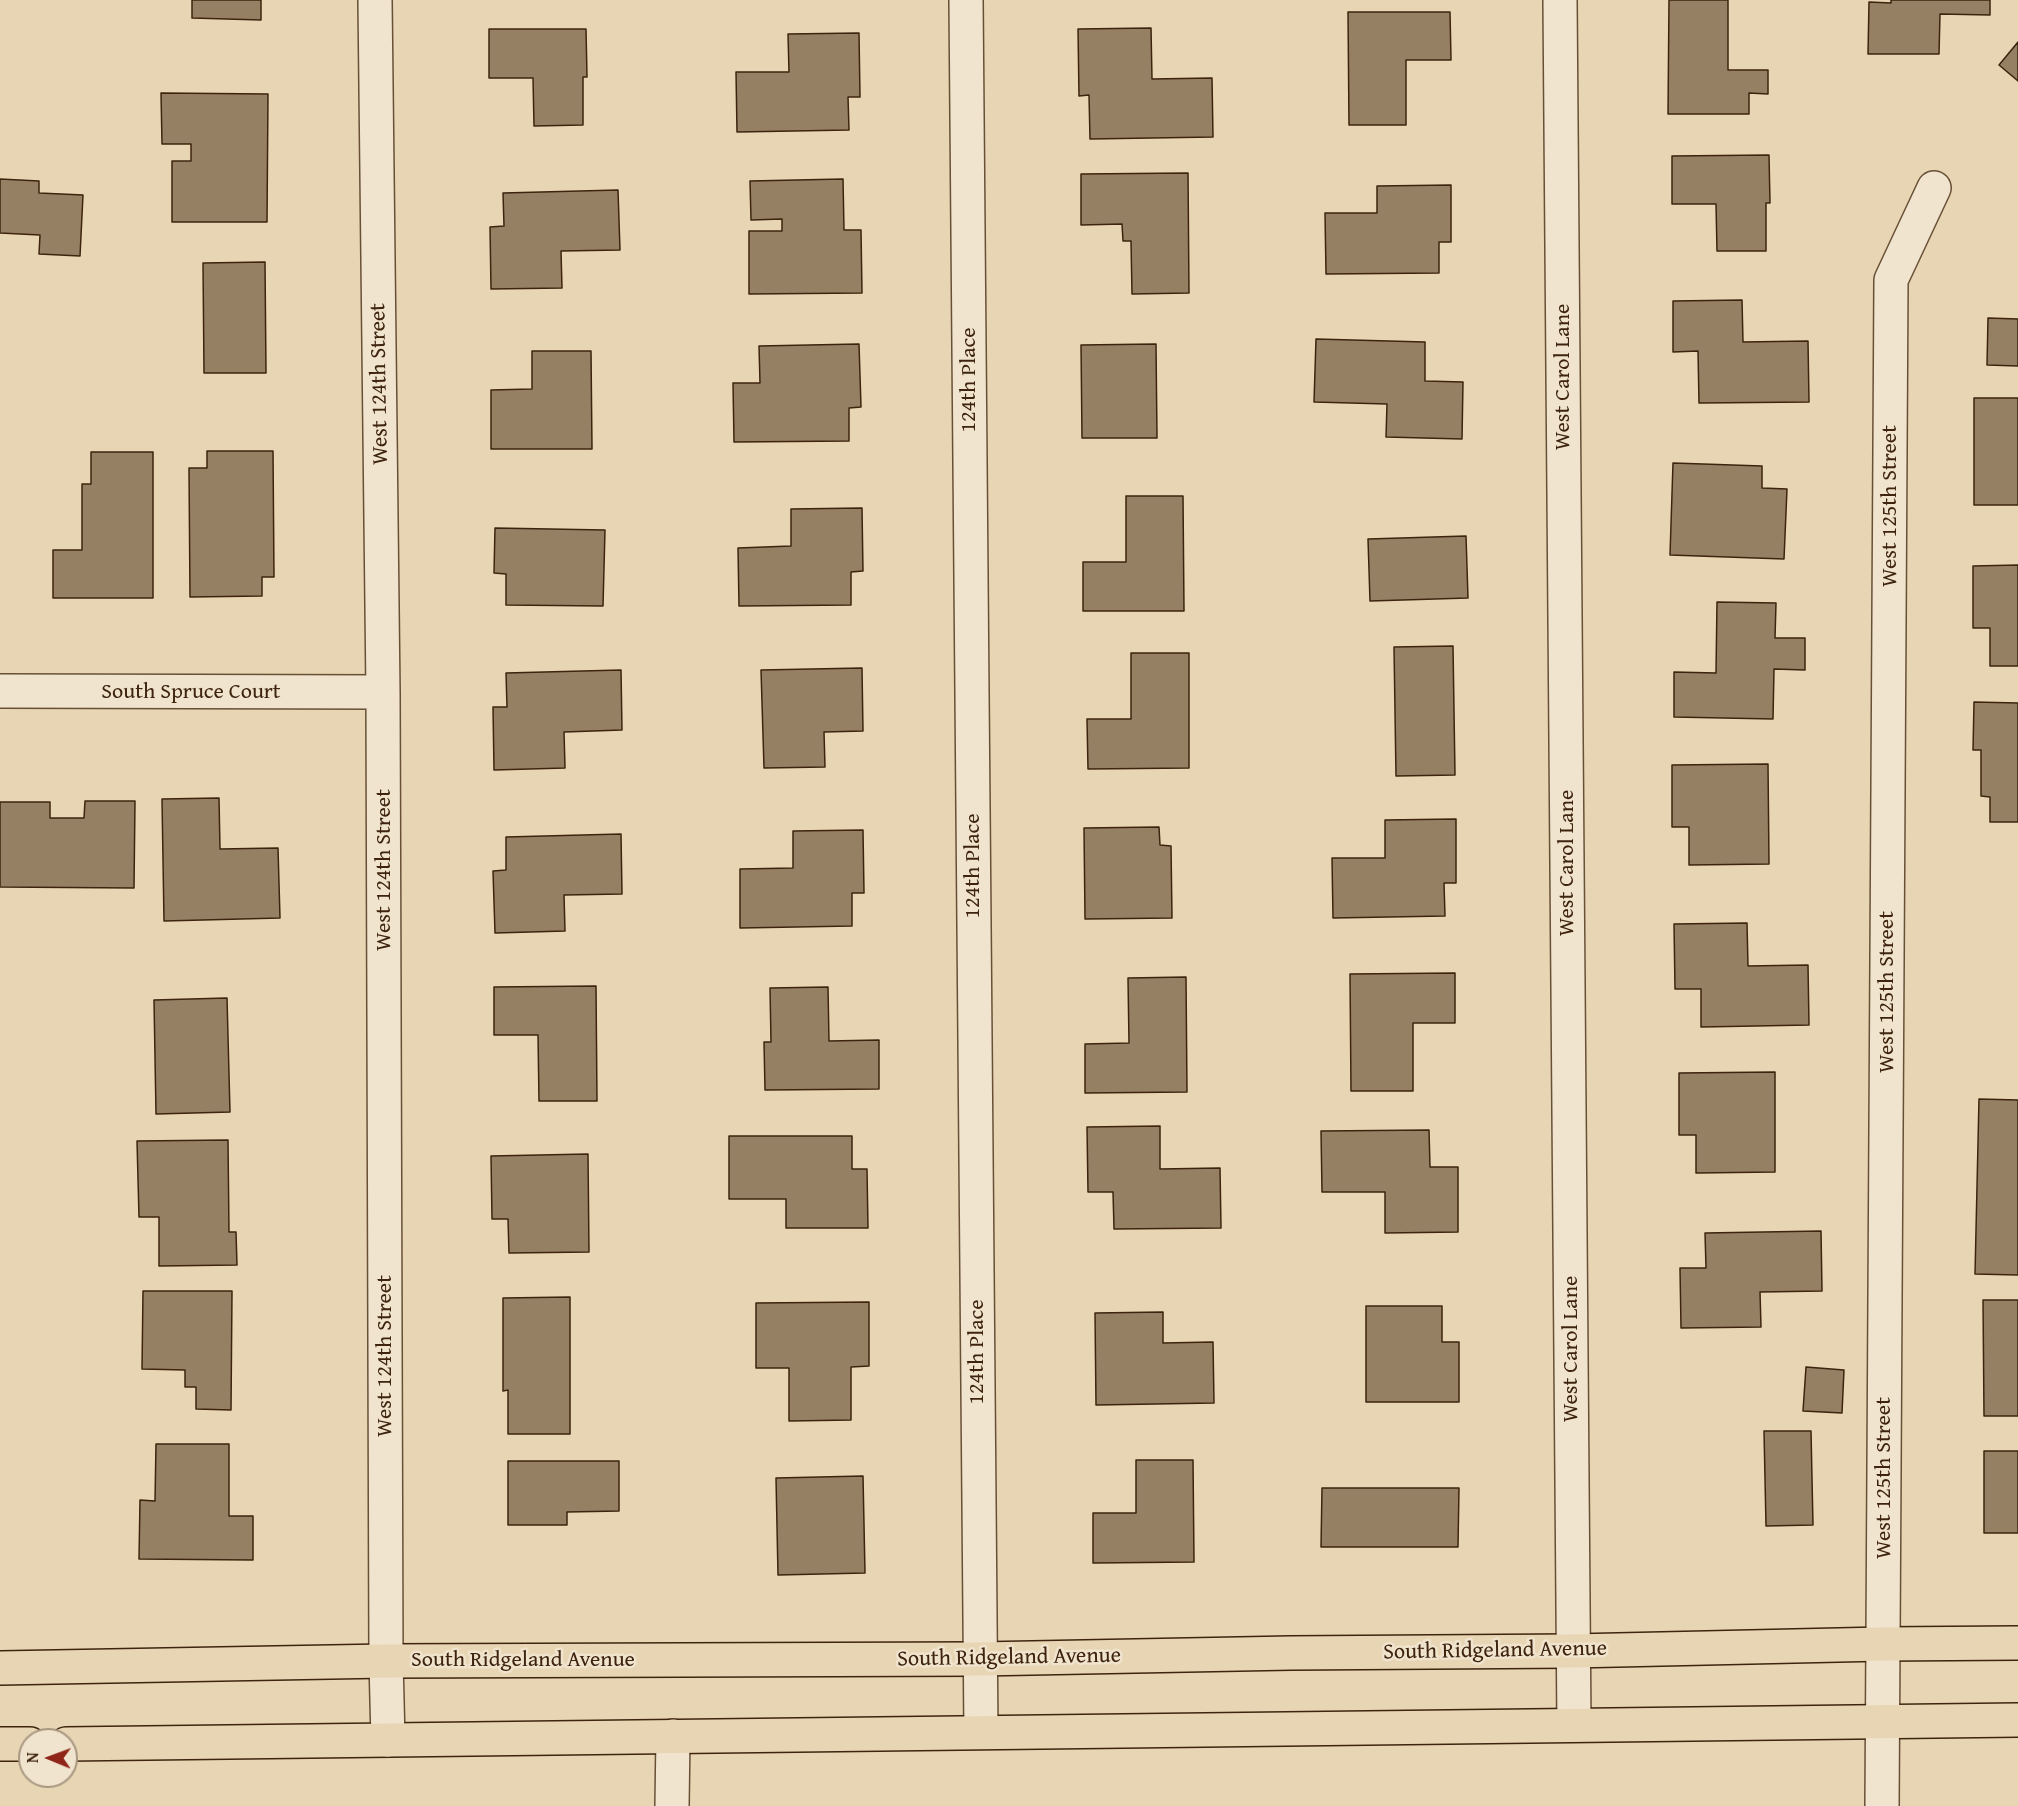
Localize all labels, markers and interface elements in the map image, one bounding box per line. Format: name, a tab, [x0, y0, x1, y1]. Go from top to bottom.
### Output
street label: West 124th Street	[365, 303, 395, 465]
street label: West Carol Lane	[1550, 304, 1576, 450]
street label: 124th Place	[956, 327, 982, 433]
street label: West 125th Street	[1877, 425, 1903, 587]
street label: South Spruce Court	[101, 679, 281, 705]
street label: West 124th Street	[371, 789, 397, 951]
street label: West Carol Lane	[1554, 790, 1580, 936]
street label: 124th Place	[960, 813, 986, 919]
street label: West 125th Street	[1874, 911, 1900, 1073]
street label: West 124th Street	[372, 1275, 398, 1437]
street label: West Carol Lane	[1558, 1276, 1584, 1422]
street label: 124th Place	[964, 1299, 990, 1405]
street label: West 125th Street	[1871, 1397, 1897, 1559]
street label: South Ridgeland Avenue	[1383, 1636, 1607, 1666]
street label: South Ridgeland Avenue	[897, 1643, 1121, 1673]
street label: South Ridgeland Avenue	[411, 1647, 635, 1673]
north arrow	[18, 1728, 78, 1788]
text: N	[20, 1752, 44, 1763]

